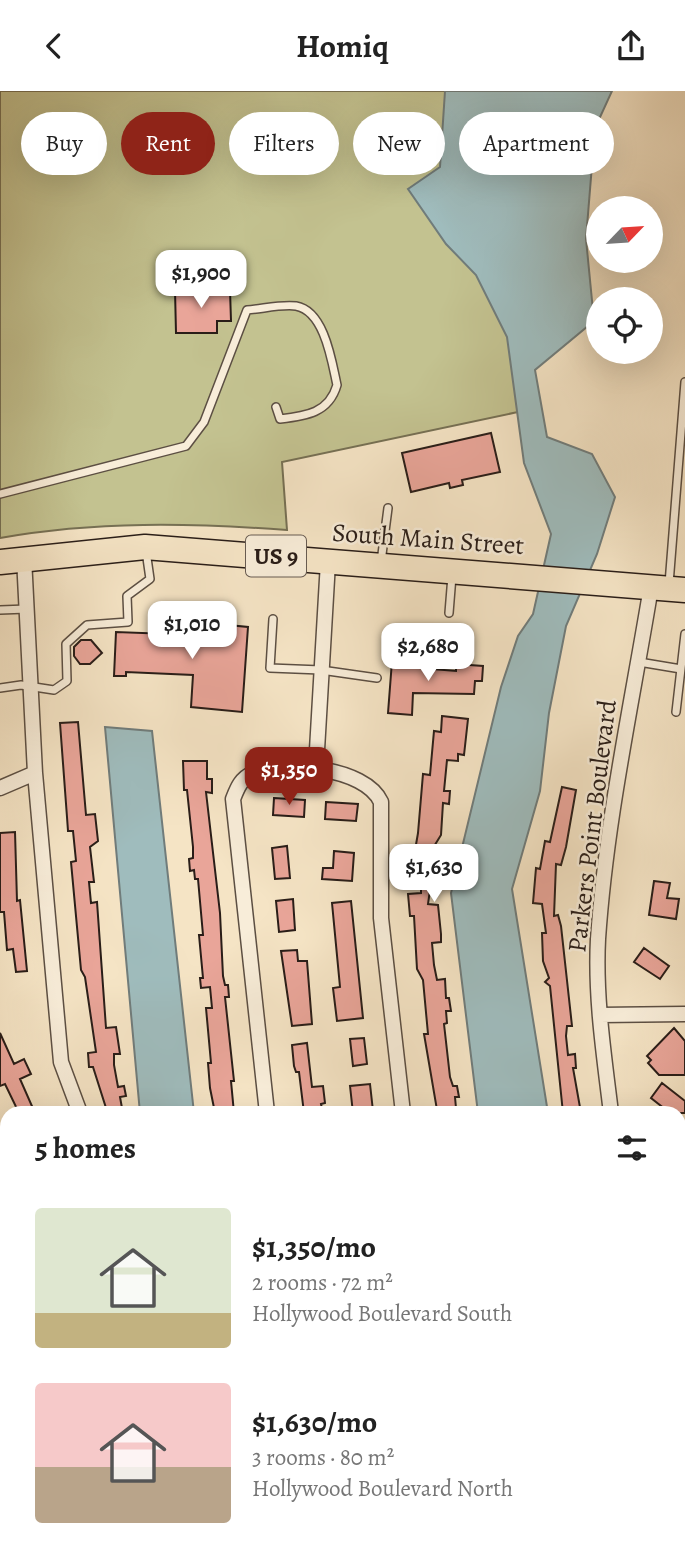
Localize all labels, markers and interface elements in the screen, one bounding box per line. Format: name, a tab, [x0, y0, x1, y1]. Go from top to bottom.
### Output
text: Homiq	[296, 24, 389, 68]
icon: back	[35, 27, 73, 65]
icon: share	[612, 27, 650, 65]
chip: Buy	[21, 112, 107, 175]
chip: Rent	[121, 112, 215, 175]
chip: Filters	[229, 112, 339, 175]
chip: New	[353, 112, 445, 175]
chip: Apartment	[459, 112, 614, 175]
north arrow	[586, 196, 663, 273]
map controls	[586, 196, 663, 364]
pin: $1,900	[144, 251, 258, 310]
text: $1,900	[172, 257, 230, 288]
button: locate	[586, 287, 663, 364]
street label: South Main Street	[331, 515, 526, 563]
road number: US 9	[246, 535, 306, 577]
pin: $1,010	[135, 601, 249, 661]
text: $1,010	[164, 608, 220, 639]
pin: $2,680	[371, 623, 485, 683]
text: $2,680	[397, 630, 459, 661]
street label: Parkers Point Boulevard	[559, 698, 625, 954]
pin: $1,350	[232, 747, 346, 807]
text: $1,350	[261, 754, 317, 785]
pin: $1,630	[377, 845, 491, 904]
text: $1,630	[405, 851, 463, 882]
text: 5 homes	[35, 1128, 136, 1168]
icon: filters	[613, 1129, 651, 1167]
text: $1,350/mo	[252, 1227, 376, 1267]
icon: home	[91, 1236, 175, 1320]
text: 2 rooms · 72 m²	[252, 1267, 393, 1298]
text: Hollywood Boulevard South	[252, 1298, 512, 1329]
text: $1,630/mo	[252, 1402, 377, 1442]
icon: home	[91, 1411, 175, 1495]
text: 3 rooms · 80 m²	[252, 1442, 394, 1473]
text: Hollywood Boulevard North	[252, 1473, 513, 1504]

